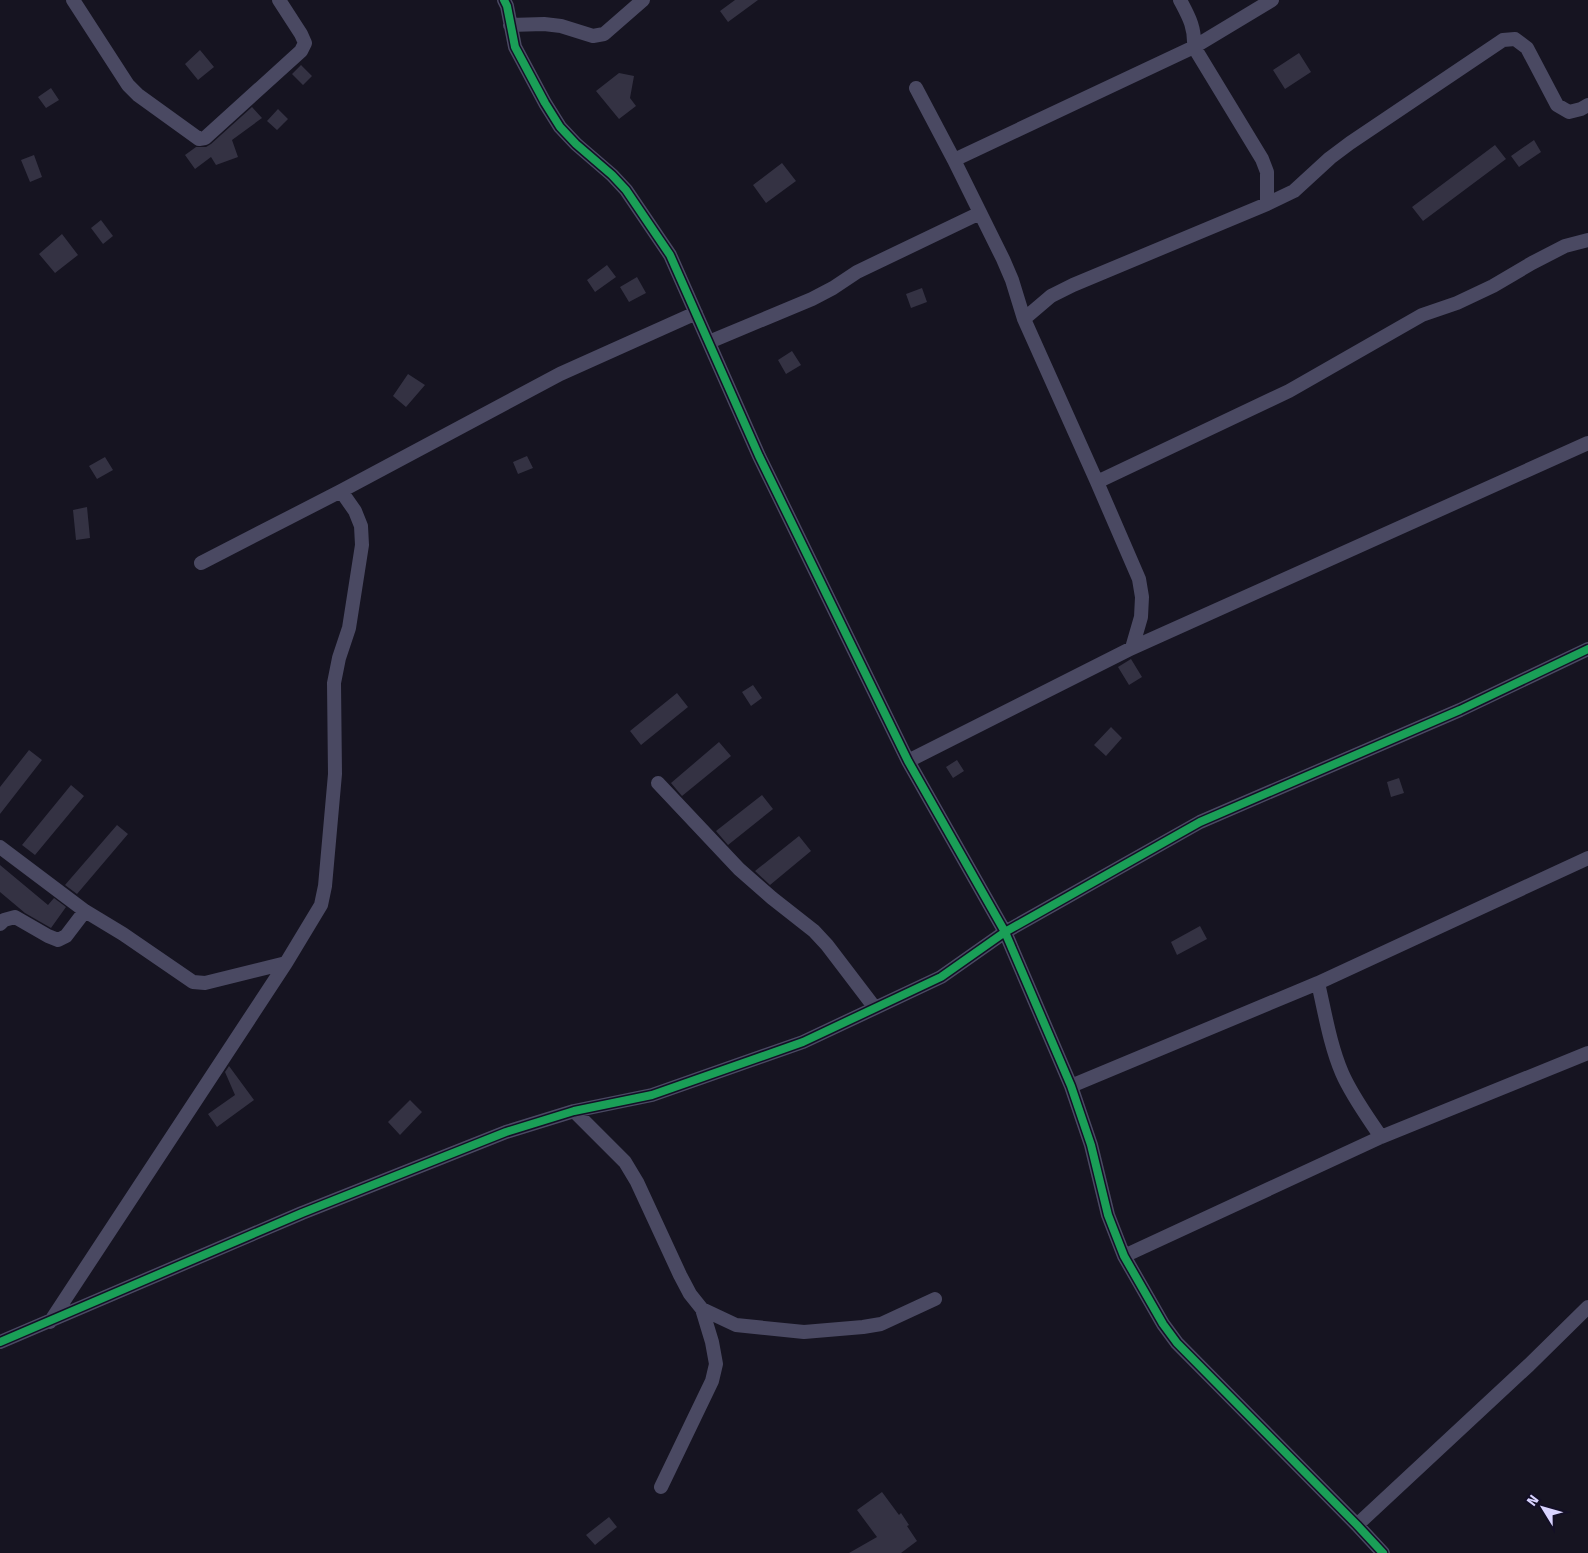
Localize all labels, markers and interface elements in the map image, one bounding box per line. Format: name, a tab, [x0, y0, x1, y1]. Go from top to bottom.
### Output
north arrow	[1518, 1483, 1568, 1533]
text: N	[1523, 1492, 1543, 1509]

